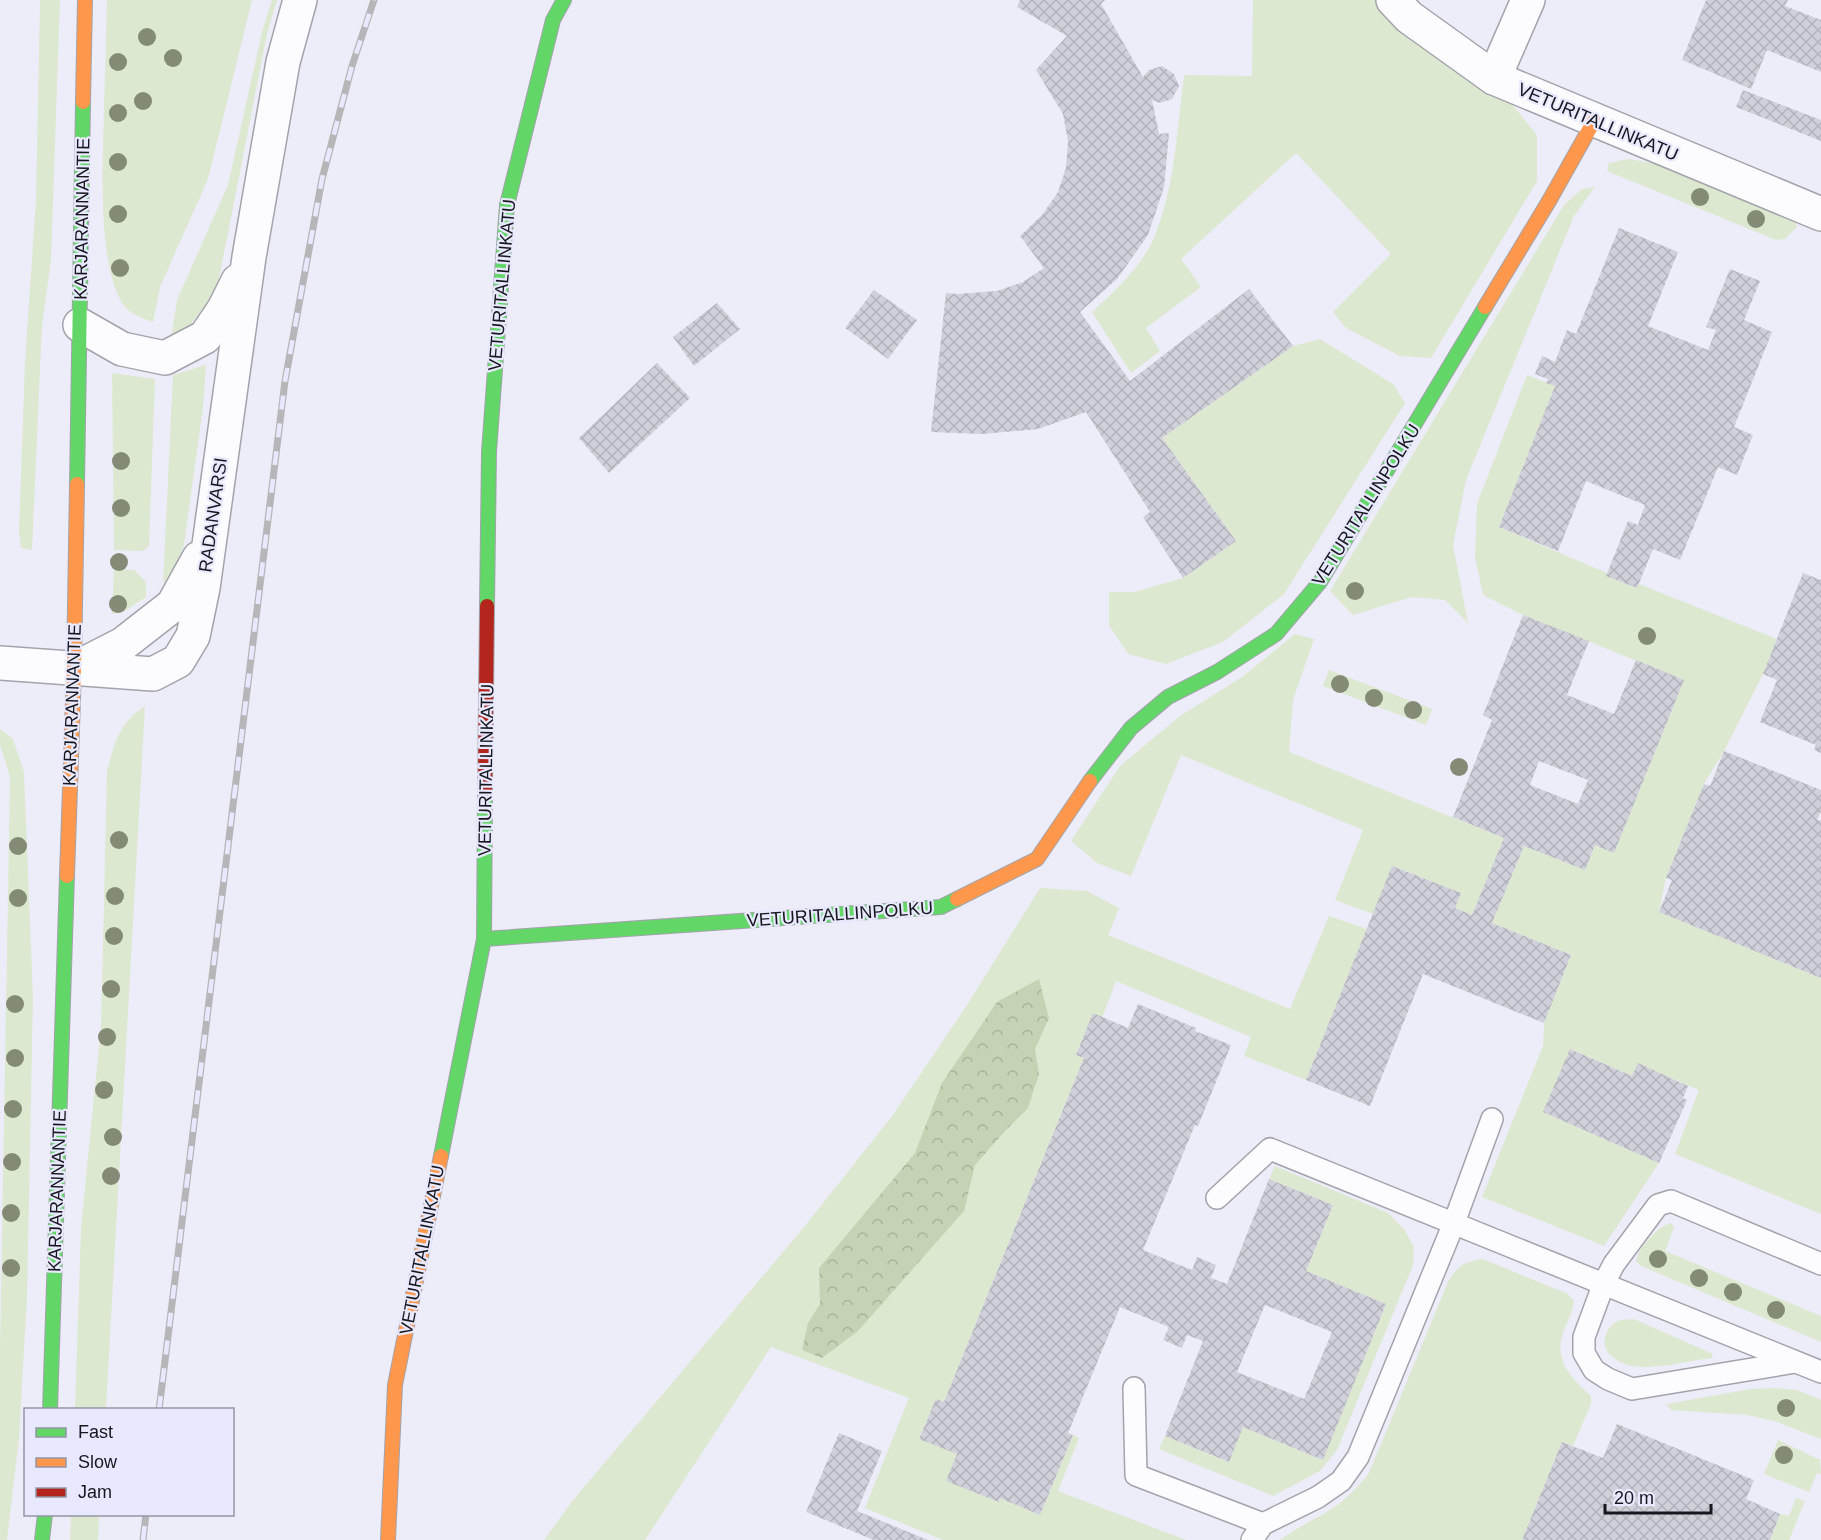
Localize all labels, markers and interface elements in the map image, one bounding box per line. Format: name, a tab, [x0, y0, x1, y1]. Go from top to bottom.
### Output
street label: VETURITALLINKATU	[1515, 79, 1681, 165]
street label: KARJARANNANTIE	[71, 138, 93, 300]
street label: VETURITALLINKATU	[485, 198, 519, 372]
street label: VETURITALLINPOLKU	[1308, 421, 1424, 589]
street label: RADANVARSI	[195, 456, 231, 574]
street label: KARJARANNANTIE	[59, 624, 85, 786]
street label: VETURITALLINKATU	[474, 684, 498, 856]
street label: VETURITALLINPOLKU	[746, 898, 934, 930]
street label: KARJARANNANTIE	[44, 1110, 70, 1272]
street label: VETURITALLINKATU	[396, 1163, 448, 1337]
legend	[24, 1408, 234, 1516]
text: Fast	[78, 1422, 113, 1442]
text: Slow	[78, 1452, 118, 1472]
scale bar	[1605, 1477, 1712, 1515]
text: Jam	[78, 1482, 112, 1502]
text: 20 m	[1614, 1488, 1654, 1508]

